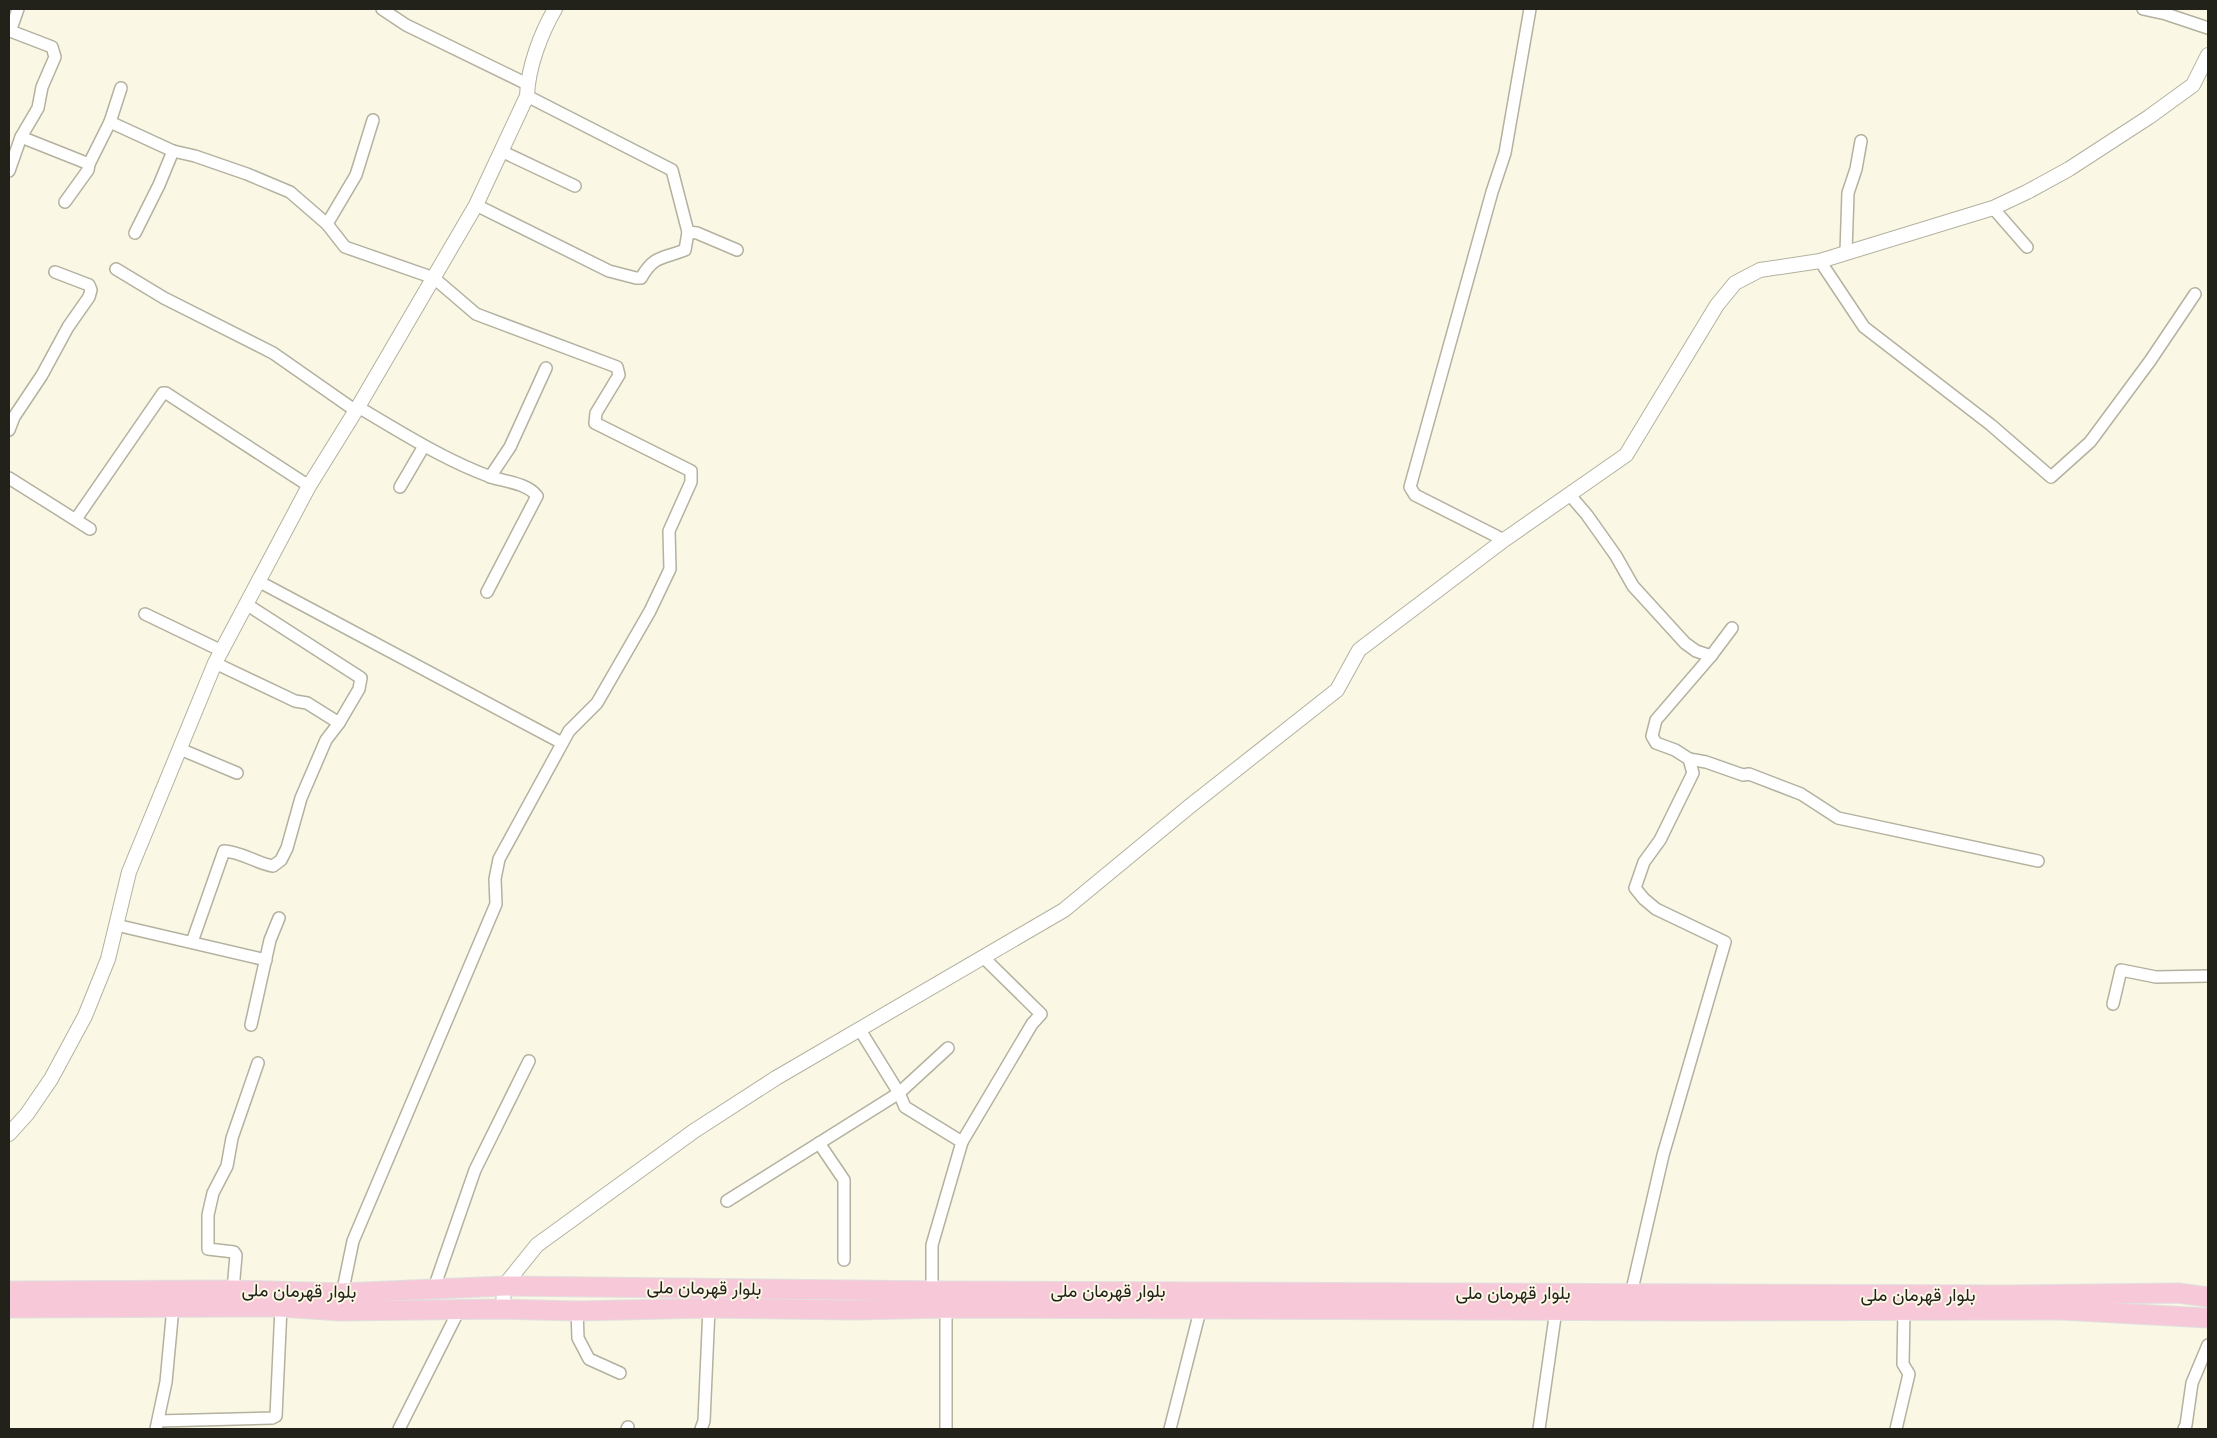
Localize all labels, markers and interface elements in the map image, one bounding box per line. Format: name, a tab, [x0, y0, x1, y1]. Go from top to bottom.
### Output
street label: بلوار قهرمان ملی	[646, 1276, 762, 1300]
street label: بلوار قهرمان ملی	[241, 1279, 357, 1303]
street label: بلوار قهرمان ملی	[1050, 1280, 1166, 1302]
street label: بلوار قهرمان ملی	[1455, 1282, 1571, 1304]
street label: بلوار قهرمان ملی	[1860, 1284, 1976, 1306]

